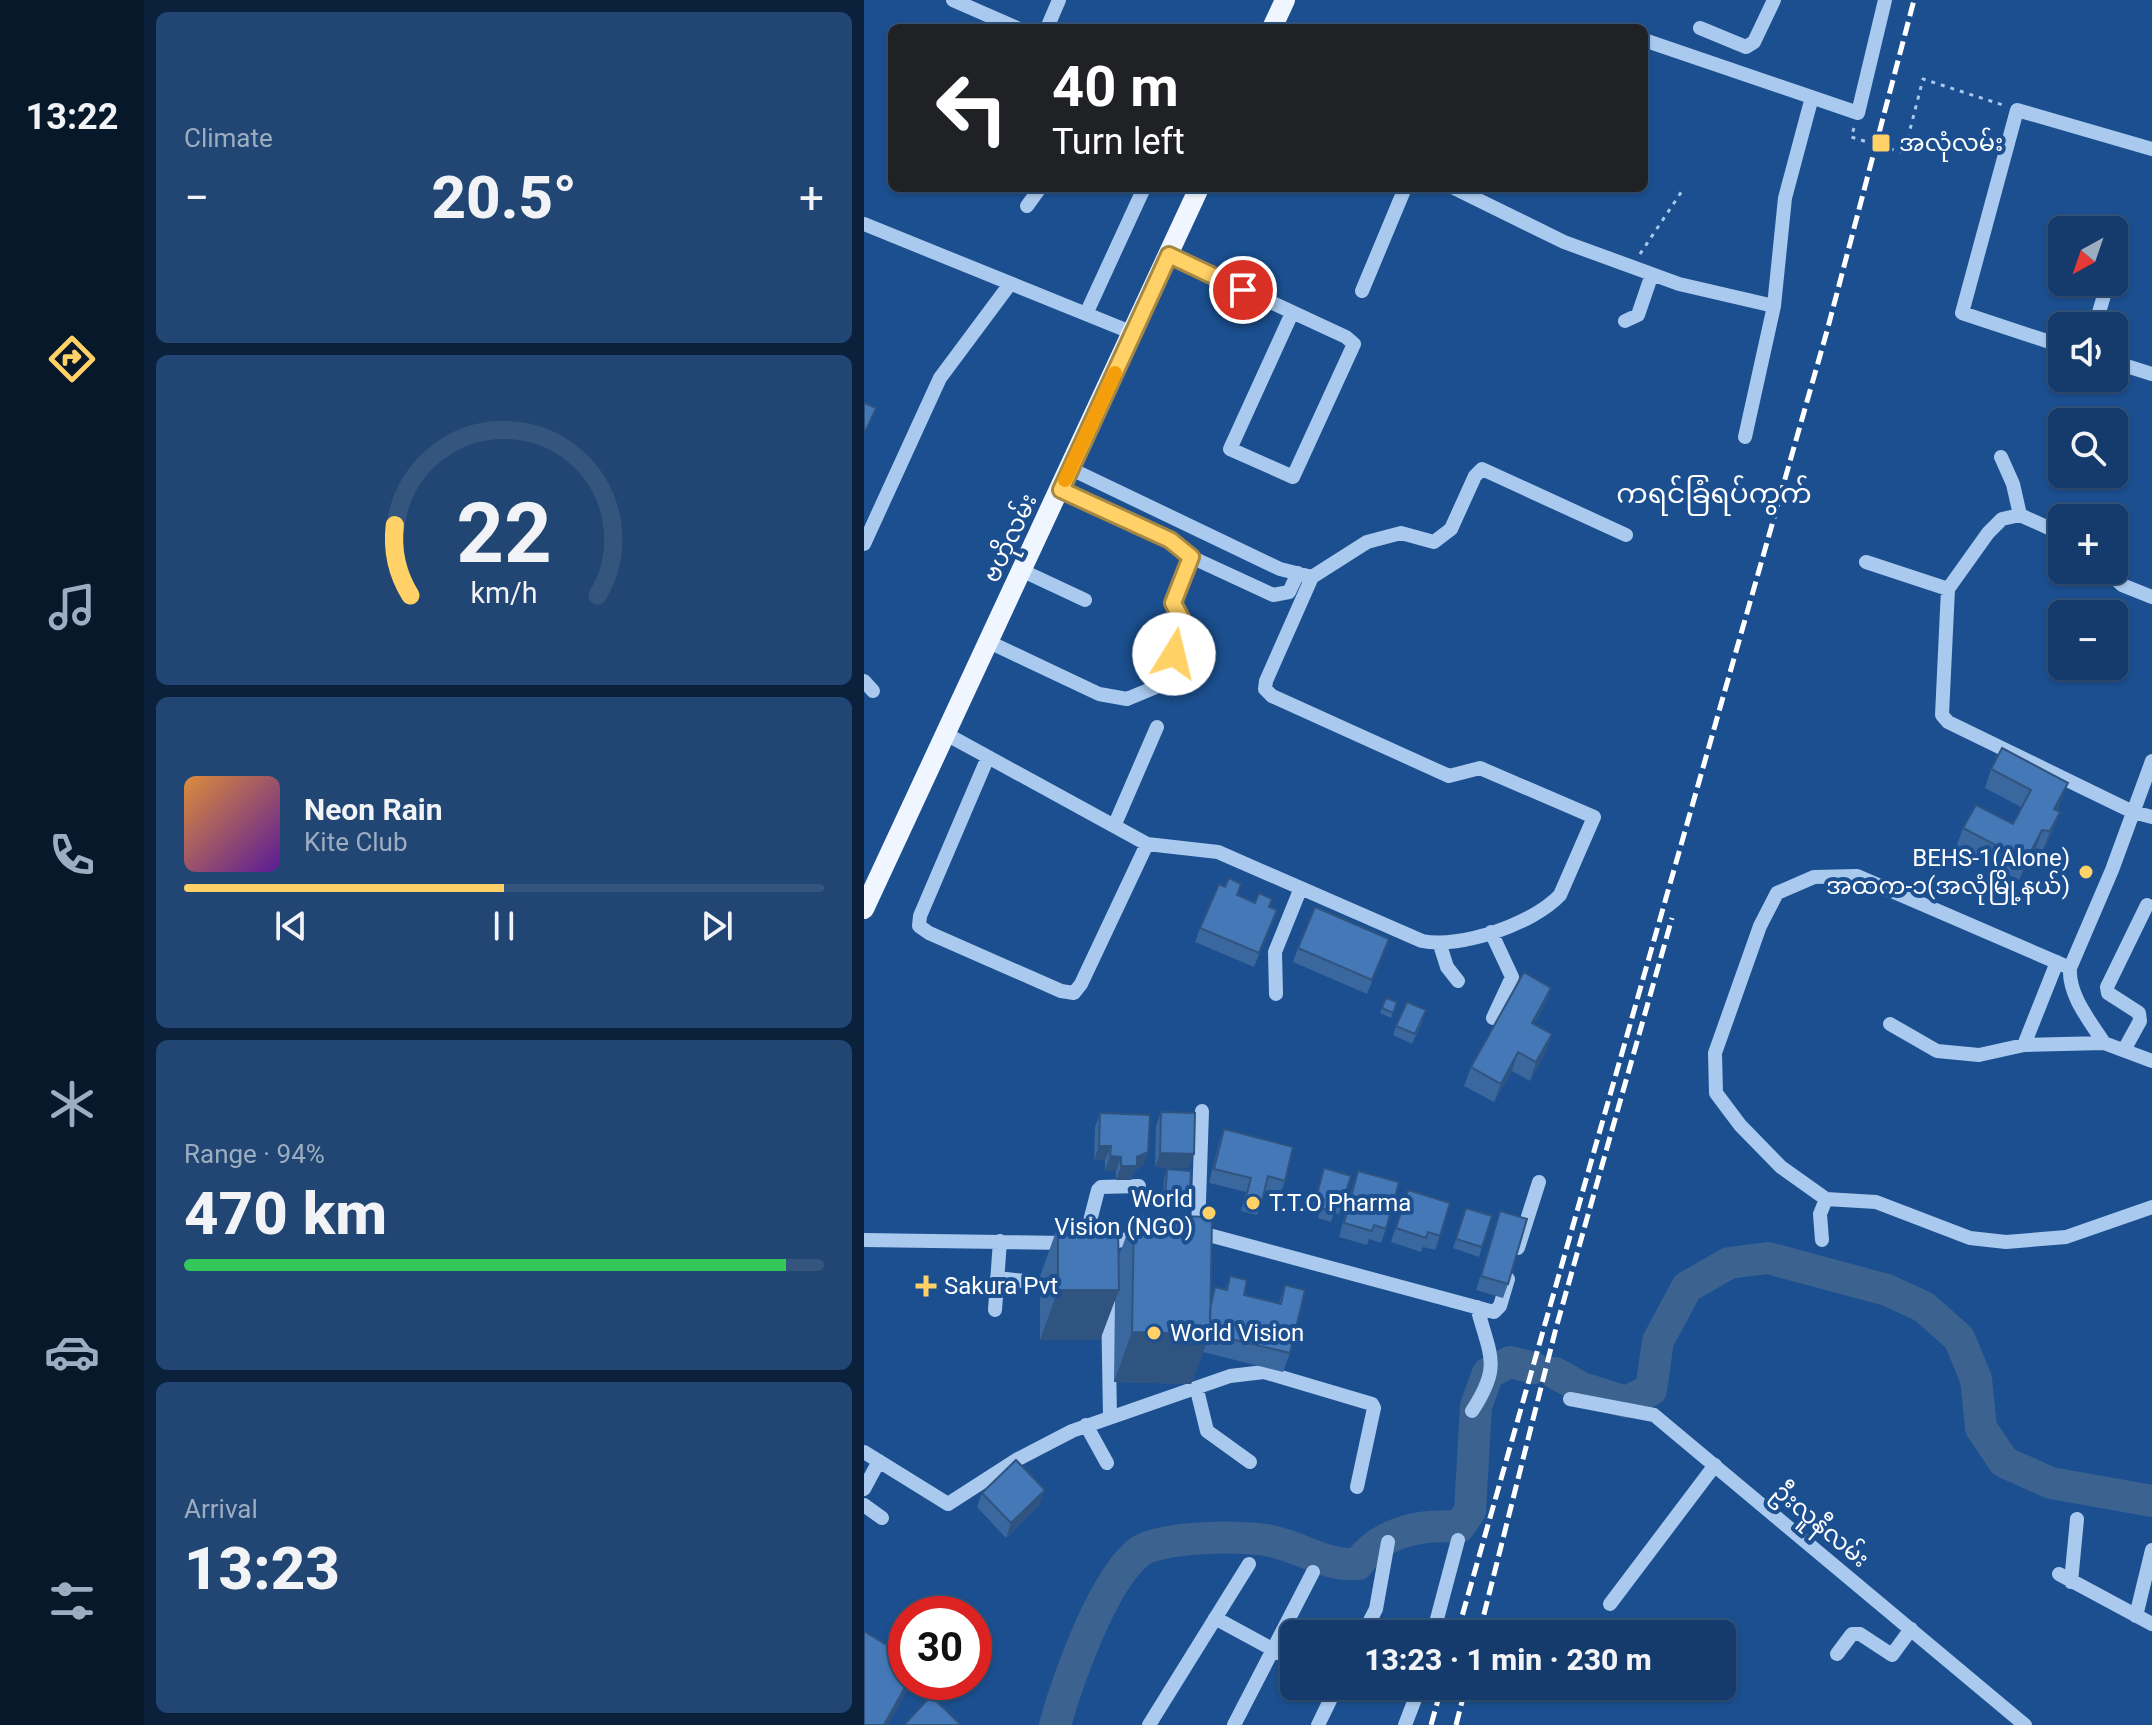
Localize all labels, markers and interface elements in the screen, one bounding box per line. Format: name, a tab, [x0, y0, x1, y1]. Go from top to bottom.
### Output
text: 40 m	[1052, 54, 1179, 120]
icon: left	[920, 56, 1024, 160]
text: 13:22	[26, 96, 118, 138]
text: Turn left	[1052, 121, 1185, 163]
text: Climate	[184, 123, 273, 153]
place label: အလုံလမ်း	[1899, 127, 2003, 162]
marker: အလုံလမ်း	[1870, 132, 1892, 154]
text: 20.5°	[432, 162, 577, 233]
text: −	[184, 172, 209, 224]
text: +	[799, 172, 824, 224]
north arrow	[2048, 216, 2128, 296]
map controls	[2048, 216, 2128, 680]
pin	[1209, 256, 1277, 324]
icon: arrive	[1221, 268, 1265, 312]
button: sound	[2048, 312, 2128, 392]
icon: directions	[44, 331, 100, 387]
button: search	[2048, 408, 2128, 488]
district label: ကရင်ခြံရပ်ကွက်	[1616, 475, 1812, 516]
text: 22	[456, 484, 552, 581]
street label: ဗဟိုလမ်း	[975, 488, 1047, 589]
button: +	[2048, 504, 2128, 584]
text: km/h	[470, 576, 538, 610]
icon: music	[44, 579, 100, 635]
button: −	[2048, 600, 2128, 680]
position arrow	[1132, 612, 1216, 696]
text: Neon Rain	[304, 792, 443, 827]
icon: phone	[44, 827, 100, 883]
text: Kite Club	[304, 827, 408, 857]
place label: BEHS-1(Alone) အထက-၁(အလုံမြို့နယ်)	[1826, 844, 2070, 905]
marker: BEHS-1(Alone) အထက-၁(အလုံမြို့နယ်)	[2077, 863, 2095, 881]
icon: previous	[269, 904, 313, 948]
icon: pause	[482, 904, 526, 948]
icon: next	[695, 904, 739, 948]
icon: climate	[44, 1076, 100, 1132]
text: Range · 94%	[184, 1139, 325, 1169]
text: 470 km	[184, 1178, 387, 1249]
place label: World Vision (NGO)	[1054, 1185, 1193, 1241]
place label: T.T.O Pharma	[1269, 1189, 1411, 1217]
marker: T.T.O Pharma	[1244, 1194, 1262, 1212]
marker: World Vision (NGO)	[1200, 1204, 1218, 1222]
place label: Sakura Pvt	[944, 1272, 1058, 1300]
marker: Sakura Pvt	[915, 1275, 937, 1297]
place label: World Vision	[1170, 1319, 1304, 1347]
icon: car	[44, 1324, 100, 1380]
marker: World Vision	[1145, 1324, 1163, 1342]
street label: ဦးလူနီလမ်း	[1764, 1475, 1876, 1577]
text: Arrival	[184, 1494, 258, 1524]
text: 13:23	[184, 1533, 340, 1604]
icon: filters	[44, 1573, 100, 1629]
speed limit sign: 30	[888, 1596, 992, 1700]
text: 13:23 · 1 min · 230 m	[1364, 1642, 1652, 1677]

